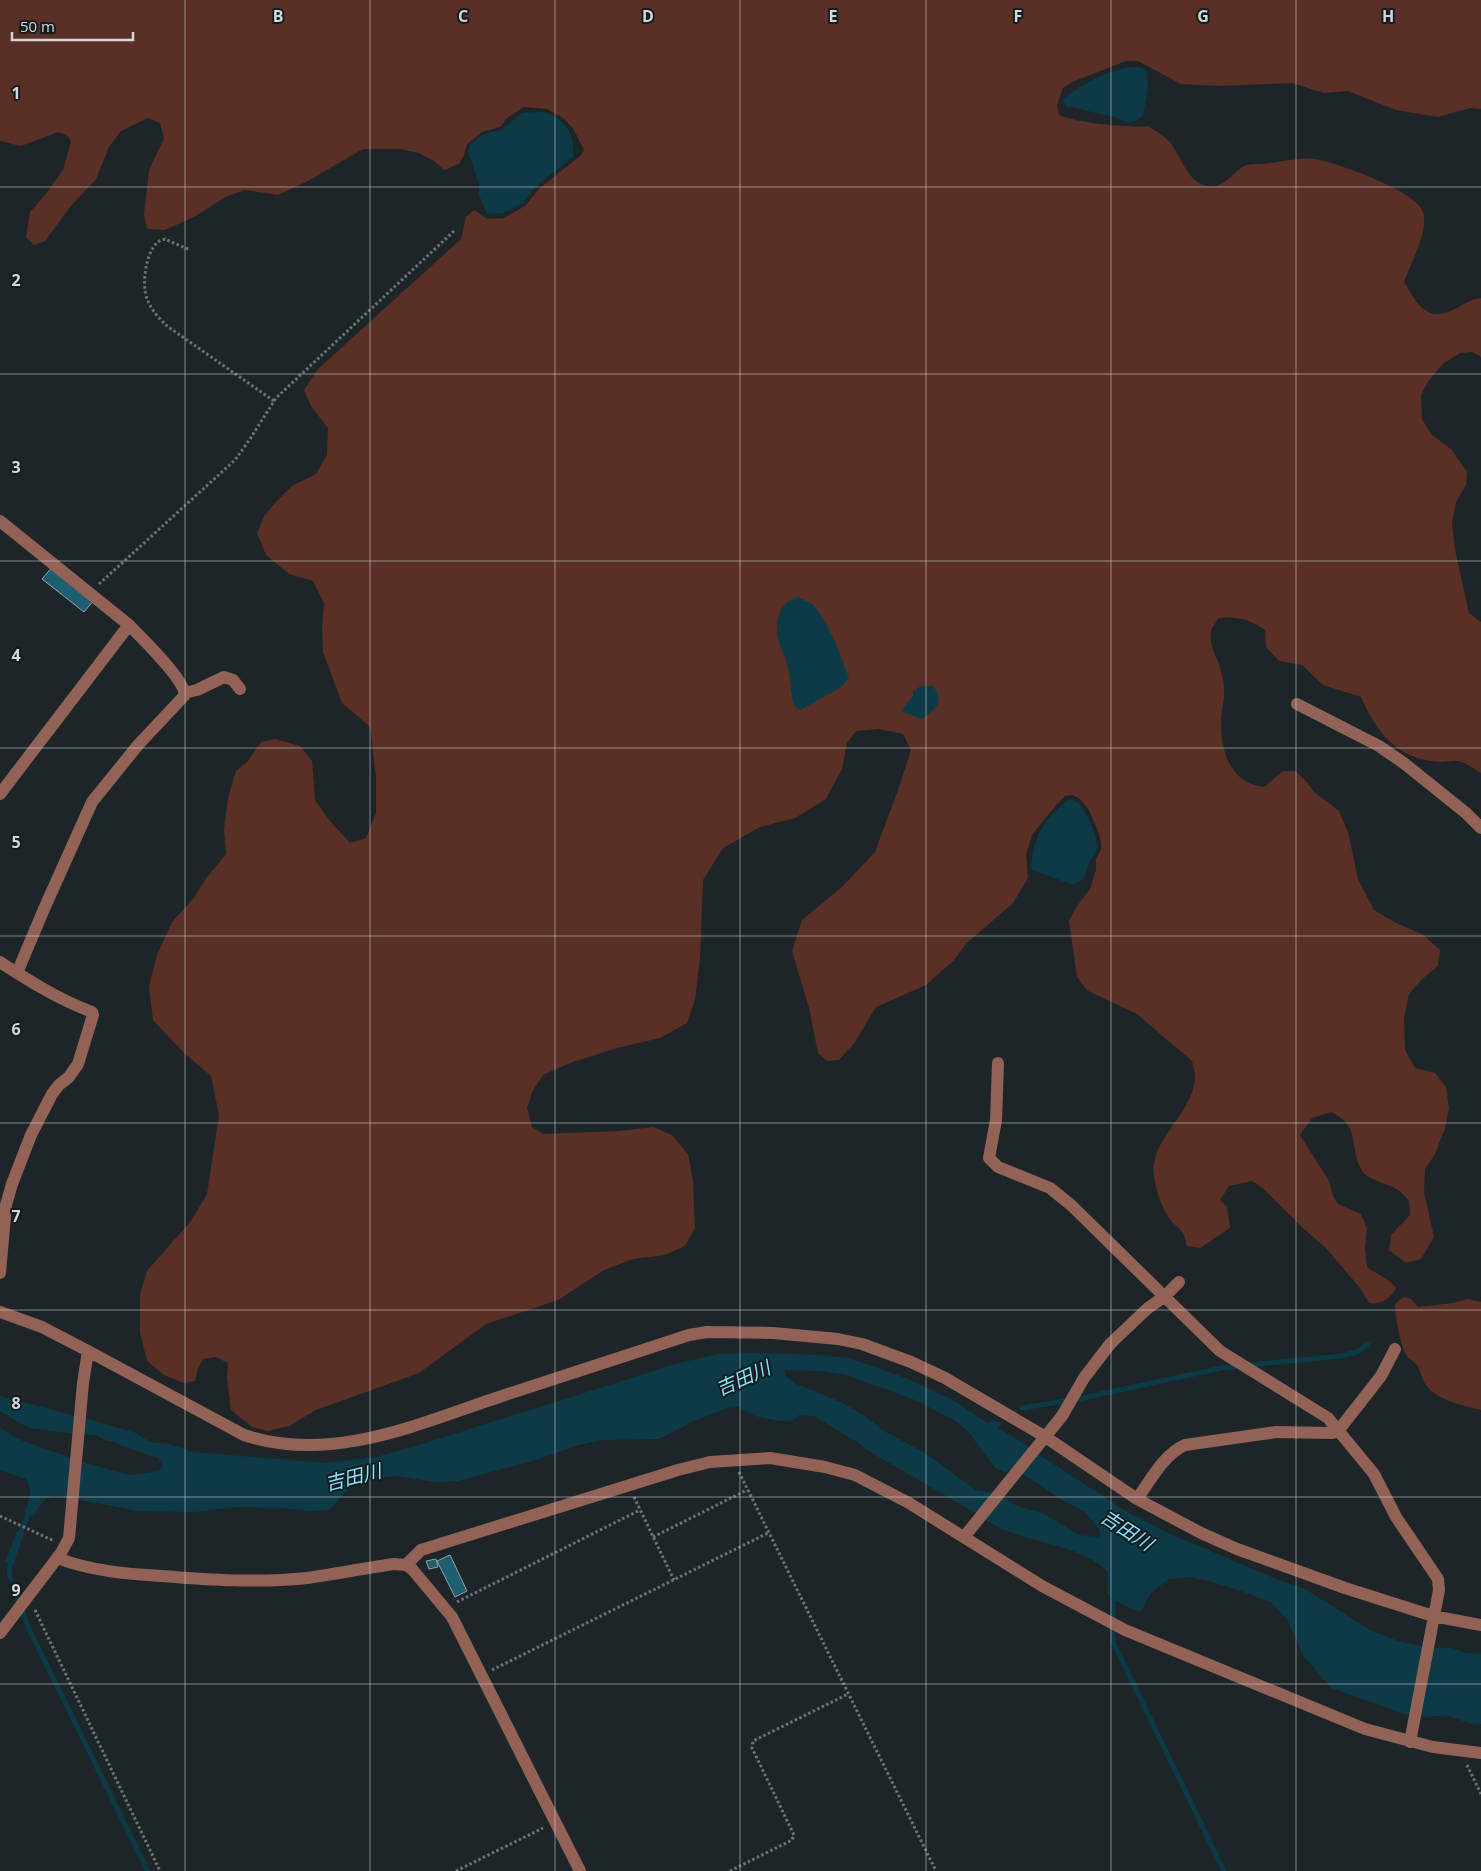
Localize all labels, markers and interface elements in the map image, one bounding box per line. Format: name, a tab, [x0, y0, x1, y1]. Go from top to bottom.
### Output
text: B	[273, 5, 283, 27]
text: C	[458, 5, 468, 27]
text: D	[642, 5, 654, 27]
text: E	[829, 5, 838, 27]
text: F	[1014, 5, 1022, 27]
text: G	[1197, 5, 1209, 27]
text: H	[1382, 5, 1394, 27]
scale bar	[12, 10, 134, 42]
text: 50 m	[20, 16, 55, 36]
text: 1	[11, 82, 21, 104]
text: 2	[11, 269, 21, 291]
text: 3	[11, 456, 21, 478]
text: 4	[11, 644, 21, 666]
text: 5	[11, 831, 21, 853]
text: 6	[11, 1018, 21, 1040]
text: 7	[11, 1205, 21, 1227]
water label: 吉田川	[712, 1354, 776, 1401]
text: 8	[11, 1392, 21, 1414]
water label: 吉田川	[322, 1457, 386, 1497]
water label: 吉田川	[1096, 1504, 1160, 1558]
text: 9	[11, 1579, 21, 1601]

